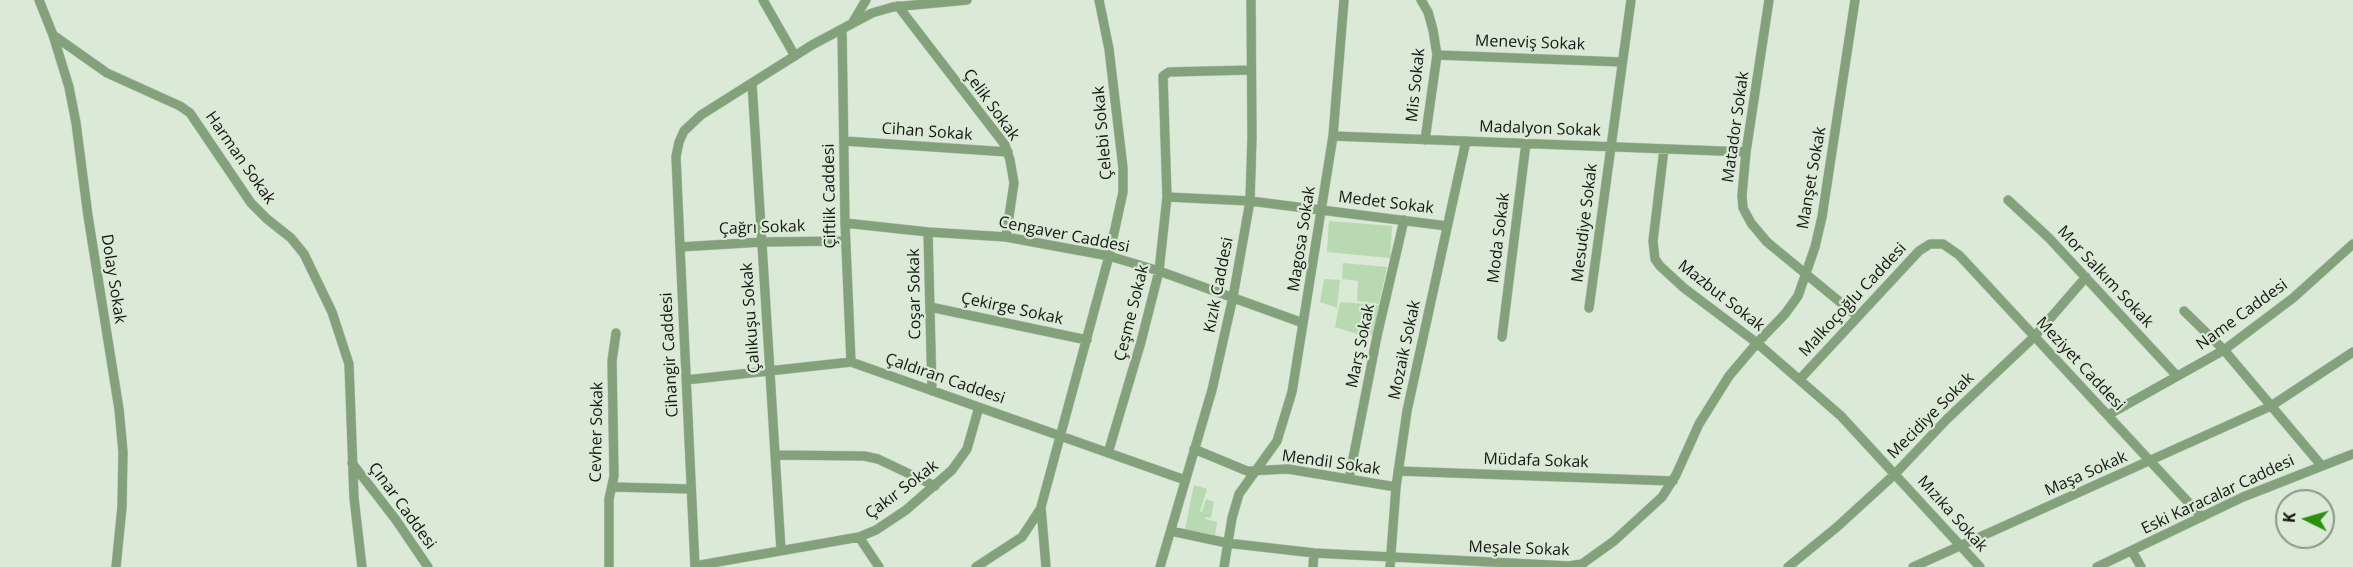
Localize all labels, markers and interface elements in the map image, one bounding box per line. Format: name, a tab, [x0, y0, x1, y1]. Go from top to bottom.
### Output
street label: Meneviş Sokak	[1475, 31, 1585, 55]
street label: Mis Sokak	[1403, 47, 1429, 123]
street label: Çelik Sokak	[959, 65, 1023, 145]
street label: Matador Sokak	[1719, 70, 1753, 184]
street label: Çelebi Sokak	[1089, 85, 1117, 181]
street label: Harman Sokak	[201, 108, 279, 208]
street label: Madalyon Sokak	[1479, 117, 1601, 141]
street label: Cihan Sokak	[881, 119, 973, 145]
street label: Manşet Sokak	[1794, 125, 1830, 231]
street label: Çiftlik Caddesi	[819, 143, 841, 249]
street label: Mesudiye Sokak	[1568, 162, 1602, 284]
street label: Magosa Sokak	[1284, 185, 1320, 293]
street label: Medet Sokak	[1337, 188, 1435, 218]
street label: Moda Sokak	[1484, 192, 1514, 284]
street label: Cengaver Caddesi	[997, 213, 1131, 257]
street label: Çağrı Sokak	[718, 217, 806, 239]
street label: Mor Salkım Sokak	[2053, 222, 2157, 332]
street label: Dolay Sokak	[96, 233, 130, 325]
street label: Kızık Caddesi	[1200, 235, 1238, 335]
street label: Malkoçoğlu Caddesi	[1795, 239, 1911, 361]
street label: Coşar Sokak	[905, 248, 925, 340]
street label: Mazbut Sokak	[1674, 256, 1768, 336]
street label: Çalıkuşu Sokak	[738, 262, 764, 374]
street label: Çeşme Sokak	[1111, 263, 1153, 363]
street label: Name Caddesi	[2193, 275, 2291, 355]
street label: Çekirge Sokak	[959, 289, 1065, 329]
street label: Cihangir Caddesi	[657, 292, 683, 418]
street label: Mozaik Sokak	[1385, 299, 1425, 401]
street label: Marş Sokak	[1343, 302, 1379, 390]
street label: Meziyet Caddesi	[2032, 313, 2128, 415]
street label: Çaldıran Caddesi	[883, 350, 1007, 408]
street label: Mecidiye Sokak	[1884, 369, 1978, 463]
street label: Cevher Sokak	[587, 382, 607, 482]
street label: Mendil Sokak	[1280, 447, 1382, 479]
street label: Maşa Sokak	[2042, 447, 2130, 501]
street label: Müdafa Sokak	[1483, 450, 1589, 472]
street label: Eski Karacalar Caddesi	[2138, 451, 2298, 539]
street label: Çakır Sokak	[862, 456, 942, 524]
street label: Çınar Caddesi	[364, 459, 440, 553]
street label: Mızıka Sokak	[1913, 472, 1991, 556]
north arrow	[2275, 489, 2335, 549]
street label: Meşale Sokak	[1468, 538, 1570, 560]

